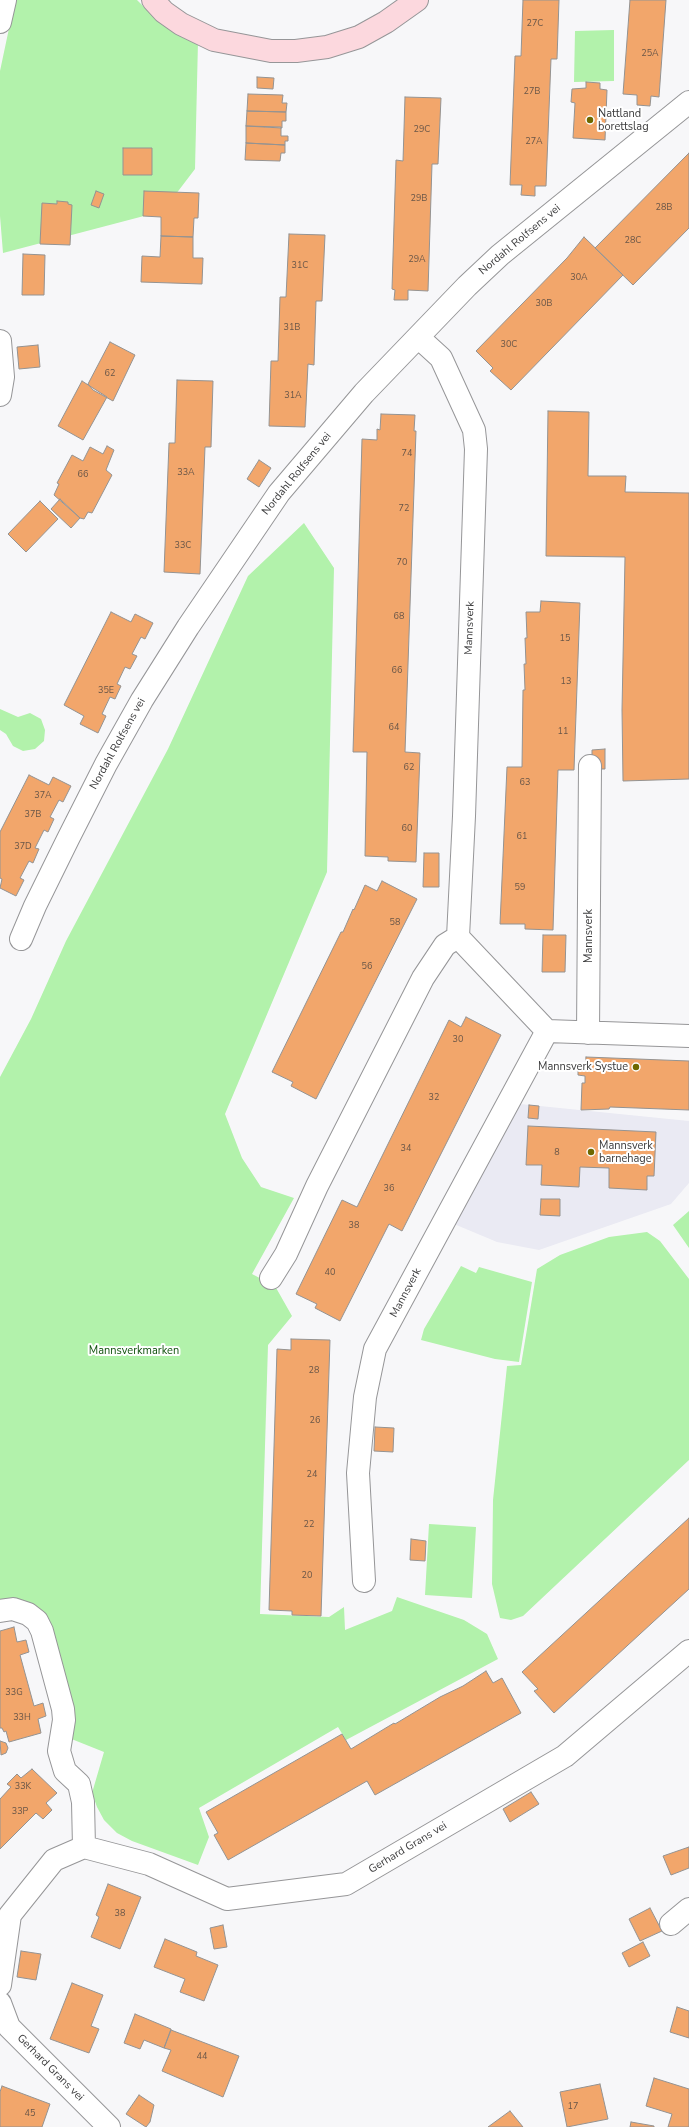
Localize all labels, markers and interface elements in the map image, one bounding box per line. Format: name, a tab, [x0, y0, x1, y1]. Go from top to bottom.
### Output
house number: 27C	[527, 19, 543, 29]
house number: 25A	[641, 49, 659, 59]
house number: 27B	[524, 87, 540, 97]
place label: Nattland borettslag	[598, 107, 649, 133]
marker: Nattland borettslag	[585, 115, 595, 125]
house number: 29C	[414, 125, 430, 135]
house number: 27A	[525, 137, 543, 147]
house number: 29B	[411, 194, 427, 204]
street label: Nordahl Rolfsens vei	[477, 202, 563, 278]
house number: 28B	[656, 203, 672, 213]
house number: 28C	[625, 236, 641, 246]
house number: 29A	[408, 255, 426, 265]
house number: 31C	[292, 261, 308, 271]
house number: 30A	[570, 273, 588, 283]
house number: 30B	[536, 299, 552, 309]
house number: 31B	[284, 323, 300, 333]
house number: 30C	[501, 340, 517, 350]
house number: 62	[105, 369, 115, 379]
house number: 31A	[284, 391, 302, 401]
street label: Nordahl Rolfsens vei	[260, 430, 334, 518]
house number: 74	[402, 449, 412, 459]
house number: 33A	[177, 468, 195, 478]
house number: 66	[78, 470, 88, 480]
house number: 72	[399, 504, 409, 514]
house number: 33C	[175, 541, 191, 551]
house number: 70	[397, 558, 407, 568]
street label: Mannsverk	[462, 601, 478, 655]
house number: 68	[394, 612, 404, 622]
house number: 15	[560, 634, 570, 644]
house number: 66	[392, 666, 402, 676]
house number: 13	[561, 677, 571, 687]
house number: 35E	[98, 686, 114, 696]
street label: Nordahl Rolfsens vei	[87, 696, 149, 792]
house number: 64	[389, 723, 399, 733]
house number: 11	[558, 727, 568, 737]
house number: 62	[404, 763, 414, 773]
house number: 63	[520, 778, 530, 788]
house number: 37A	[34, 791, 52, 801]
house number: 37B	[25, 810, 41, 820]
house number: 60	[402, 824, 412, 834]
house number: 61	[517, 832, 527, 842]
house number: 37D	[14, 842, 32, 852]
house number: 59	[515, 883, 525, 893]
street label: Mannsverk	[582, 909, 596, 963]
house number: 58	[390, 918, 400, 928]
house number: 56	[362, 962, 372, 972]
house number: 30	[453, 1035, 463, 1045]
place label: Mannsverk Systue	[538, 1060, 628, 1074]
marker: Mannsverk Systue	[631, 1062, 641, 1072]
house number: 32	[429, 1093, 439, 1103]
place label: Mannsverk barnehage	[599, 1139, 653, 1165]
house number: 34	[401, 1144, 411, 1154]
marker: Mannsverk barnehage	[586, 1147, 596, 1157]
house number: 8	[554, 1148, 560, 1158]
house number: 36	[384, 1184, 394, 1194]
house number: 38	[349, 1221, 359, 1231]
street label: Mannsverk	[388, 1266, 424, 1320]
house number: 40	[325, 1268, 335, 1278]
park label: Mannsverkmarken	[89, 1344, 179, 1358]
house number: 28	[309, 1366, 319, 1376]
house number: 26	[310, 1416, 320, 1426]
house number: 24	[307, 1470, 317, 1480]
house number: 22	[304, 1520, 314, 1530]
house number: 20	[302, 1571, 312, 1581]
house number: 33G	[5, 1688, 23, 1698]
house number: 33H	[13, 1713, 31, 1723]
house number: 33K	[15, 1782, 31, 1792]
house number: 33P	[12, 1807, 28, 1817]
street label: Gerhard Grans vei	[366, 1819, 450, 1877]
house number: 38	[115, 1909, 125, 1919]
street label: Gerhard Grans vei	[14, 2032, 86, 2104]
house number: 44	[197, 2052, 207, 2062]
house number: 17	[568, 2102, 578, 2112]
house number: 45	[25, 2109, 35, 2119]

